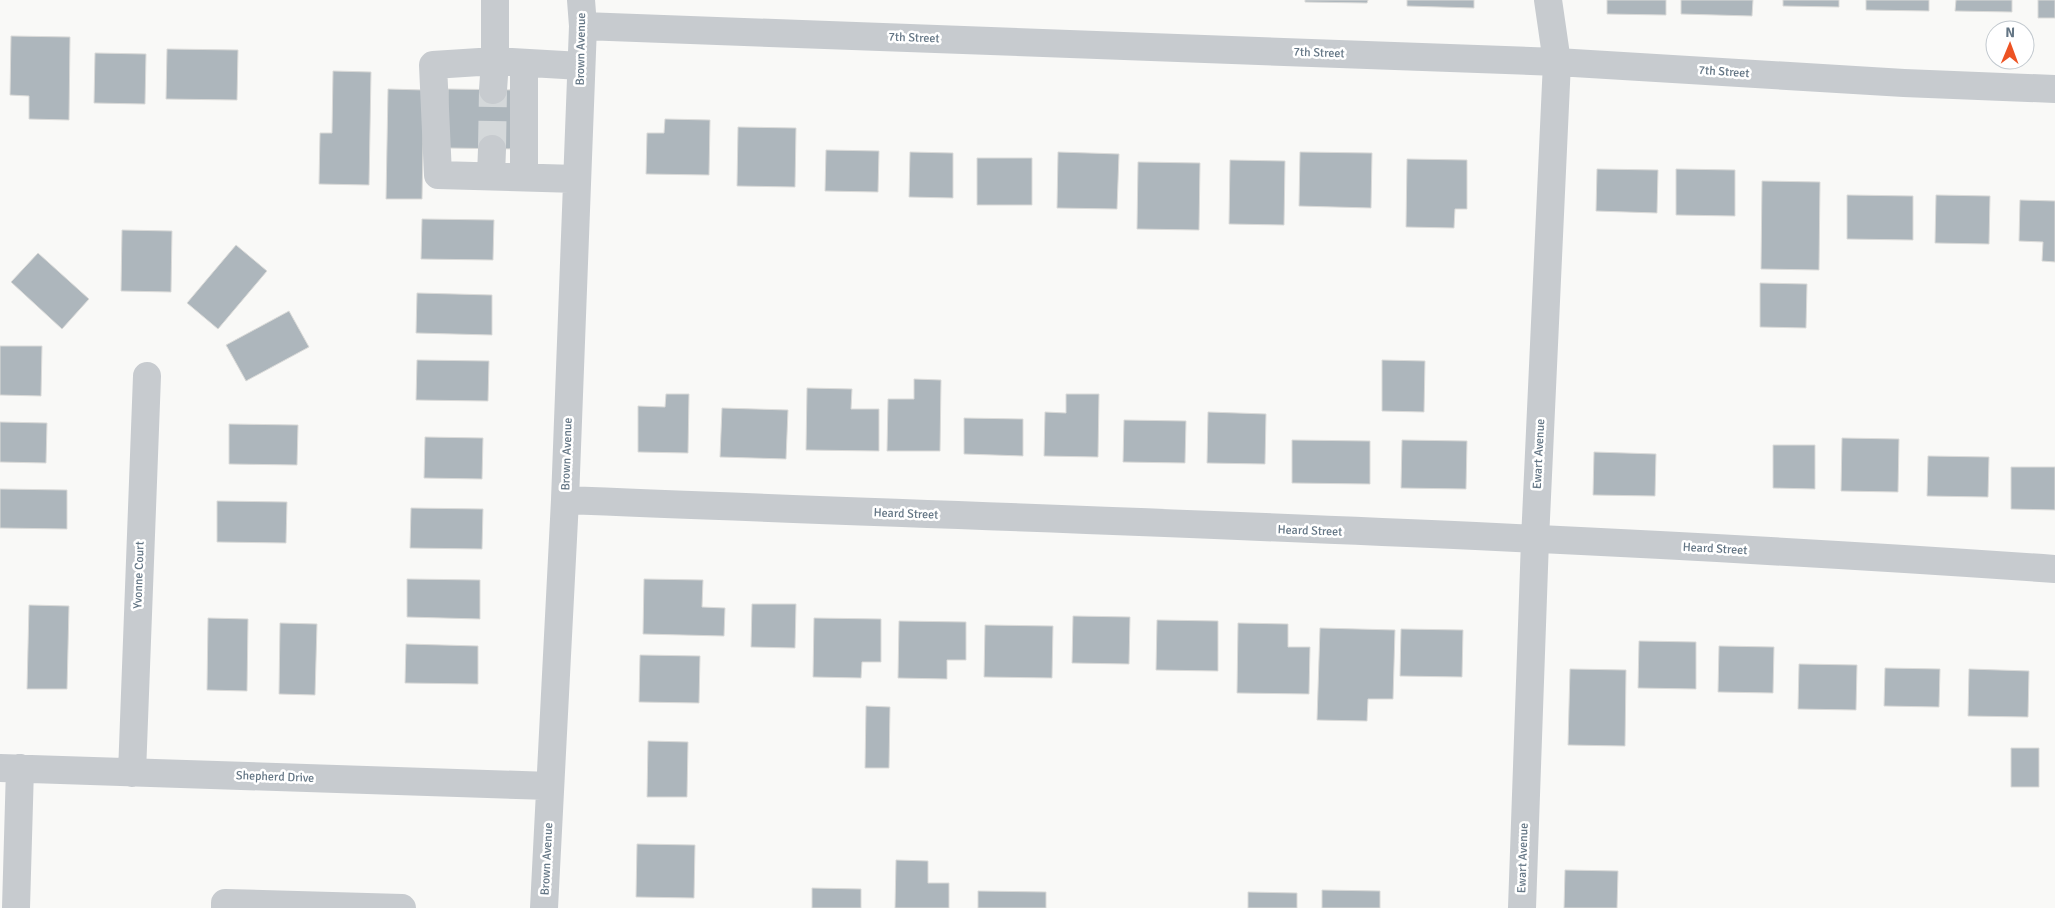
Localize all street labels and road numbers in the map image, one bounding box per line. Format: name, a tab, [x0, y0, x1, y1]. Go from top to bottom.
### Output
street label: Brown Avenue	[573, 12, 589, 86]
street label: 7th Street	[888, 30, 940, 46]
street label: 7th Street	[1293, 45, 1345, 61]
street label: 7th Street	[1698, 63, 1750, 81]
street label: Brown Avenue	[558, 417, 576, 491]
street label: Ewart Avenue	[1530, 419, 1548, 489]
street label: Heard Street	[873, 505, 939, 523]
street label: Heard Street	[1277, 522, 1343, 540]
street label: Heard Street	[1682, 540, 1748, 558]
street label: Yvonne Court	[130, 541, 148, 609]
street label: Shepherd Drive	[236, 768, 314, 786]
street label: Brown Avenue	[538, 822, 556, 896]
street label: Ewart Avenue	[1514, 823, 1532, 893]

